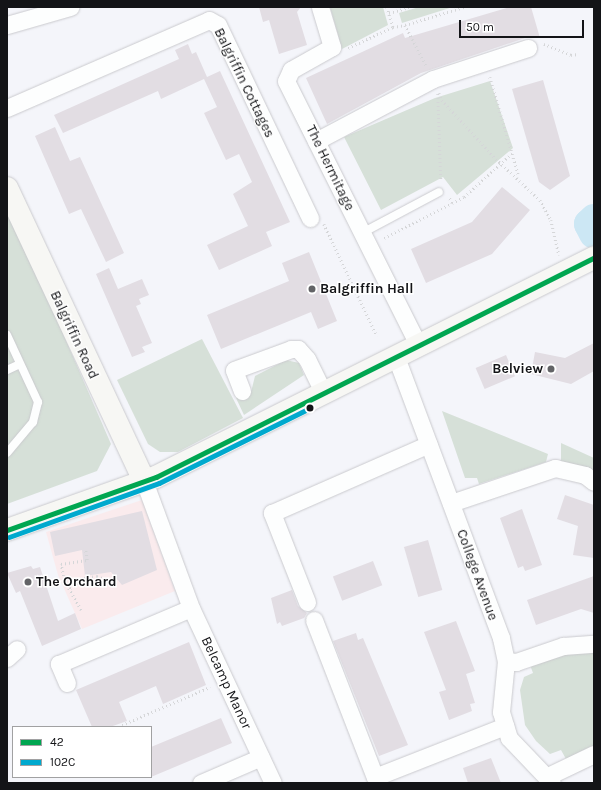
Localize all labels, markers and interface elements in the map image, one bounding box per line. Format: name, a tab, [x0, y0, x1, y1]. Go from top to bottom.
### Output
scale bar	[461, 12, 586, 38]
text: 50 m	[466, 20, 494, 34]
street label: Balgriffin Cottages	[210, 25, 278, 141]
street label: The Hermitage	[302, 123, 358, 213]
place label: Balgriffin Hall	[320, 281, 414, 297]
marker: Balgriffin Hall	[307, 284, 317, 294]
street label: Balgriffin Road	[46, 288, 102, 382]
place label: Belview	[492, 361, 543, 377]
marker: Belview	[546, 364, 556, 374]
unlabelled marker	[305, 403, 315, 413]
street label: College Avenue	[453, 527, 501, 623]
place label: The Orchard	[36, 574, 117, 590]
marker: The Orchard	[23, 577, 33, 587]
street label: Belcamp Manor	[197, 634, 255, 732]
legend	[12, 726, 152, 778]
text: 42	[50, 735, 64, 749]
text: 102C	[50, 755, 75, 769]

